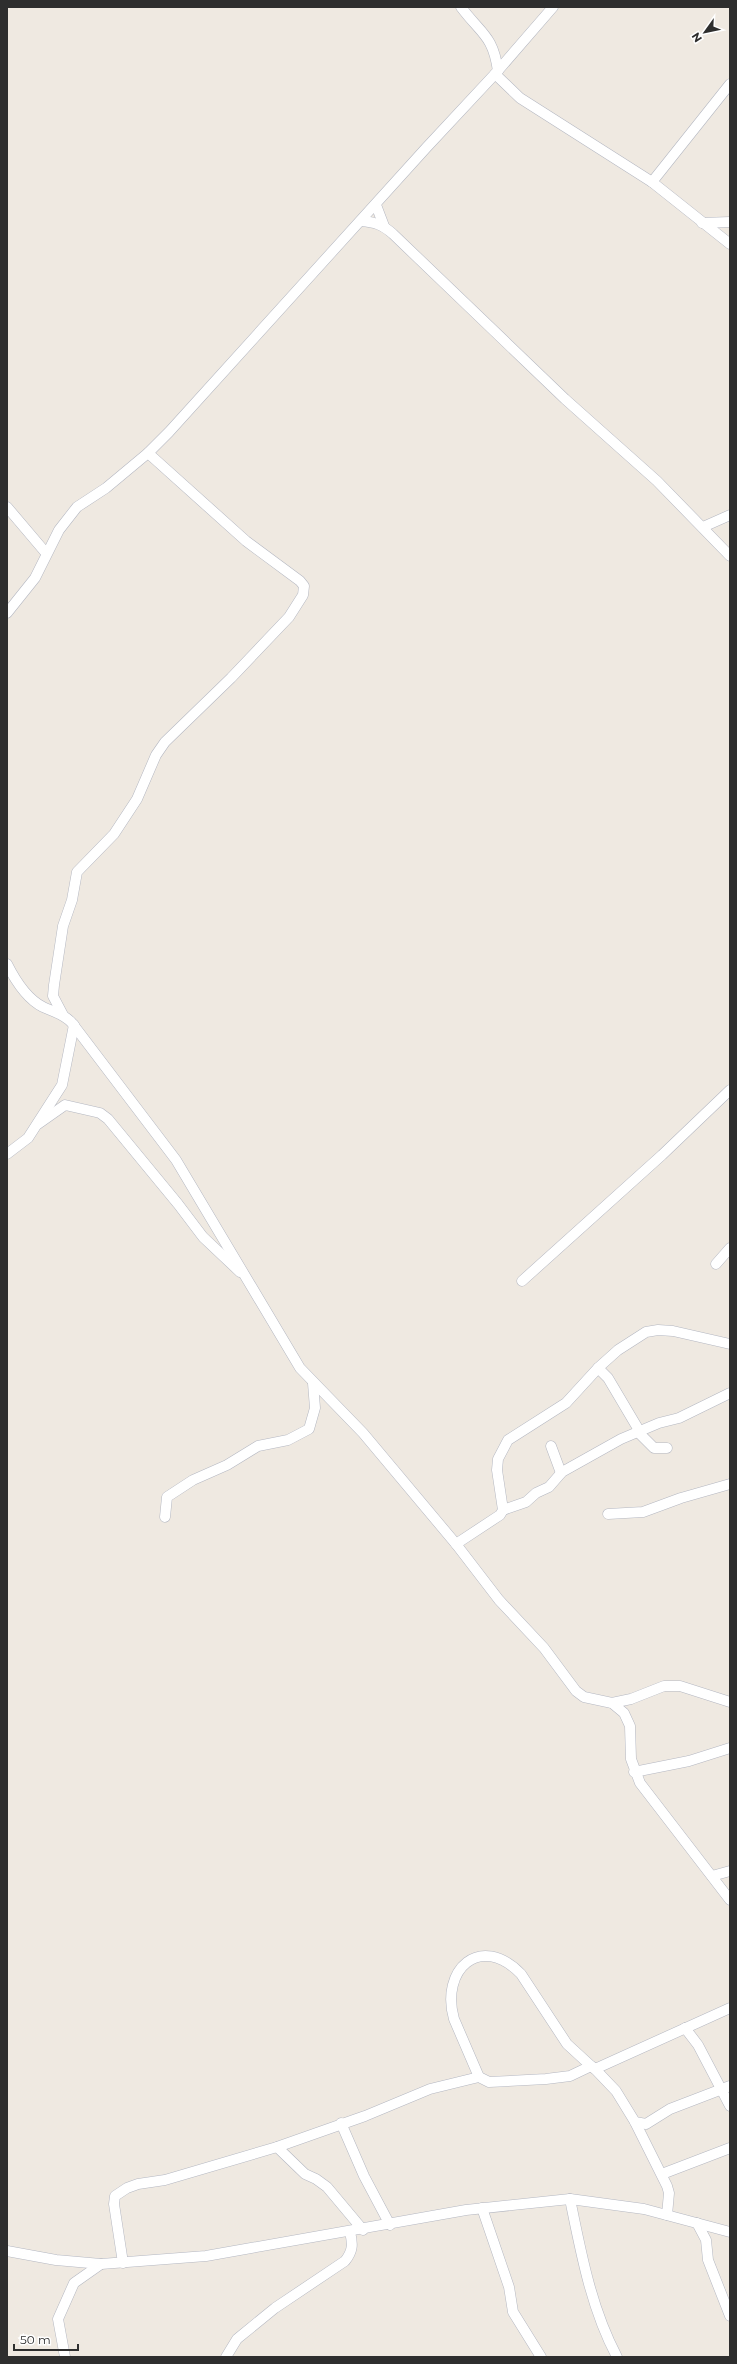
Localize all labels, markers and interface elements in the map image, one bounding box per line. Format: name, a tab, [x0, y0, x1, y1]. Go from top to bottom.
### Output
north arrow	[685, 12, 725, 52]
text: N	[688, 30, 705, 45]
scale bar	[14, 2326, 78, 2352]
text: 50 m	[20, 2332, 51, 2347]

